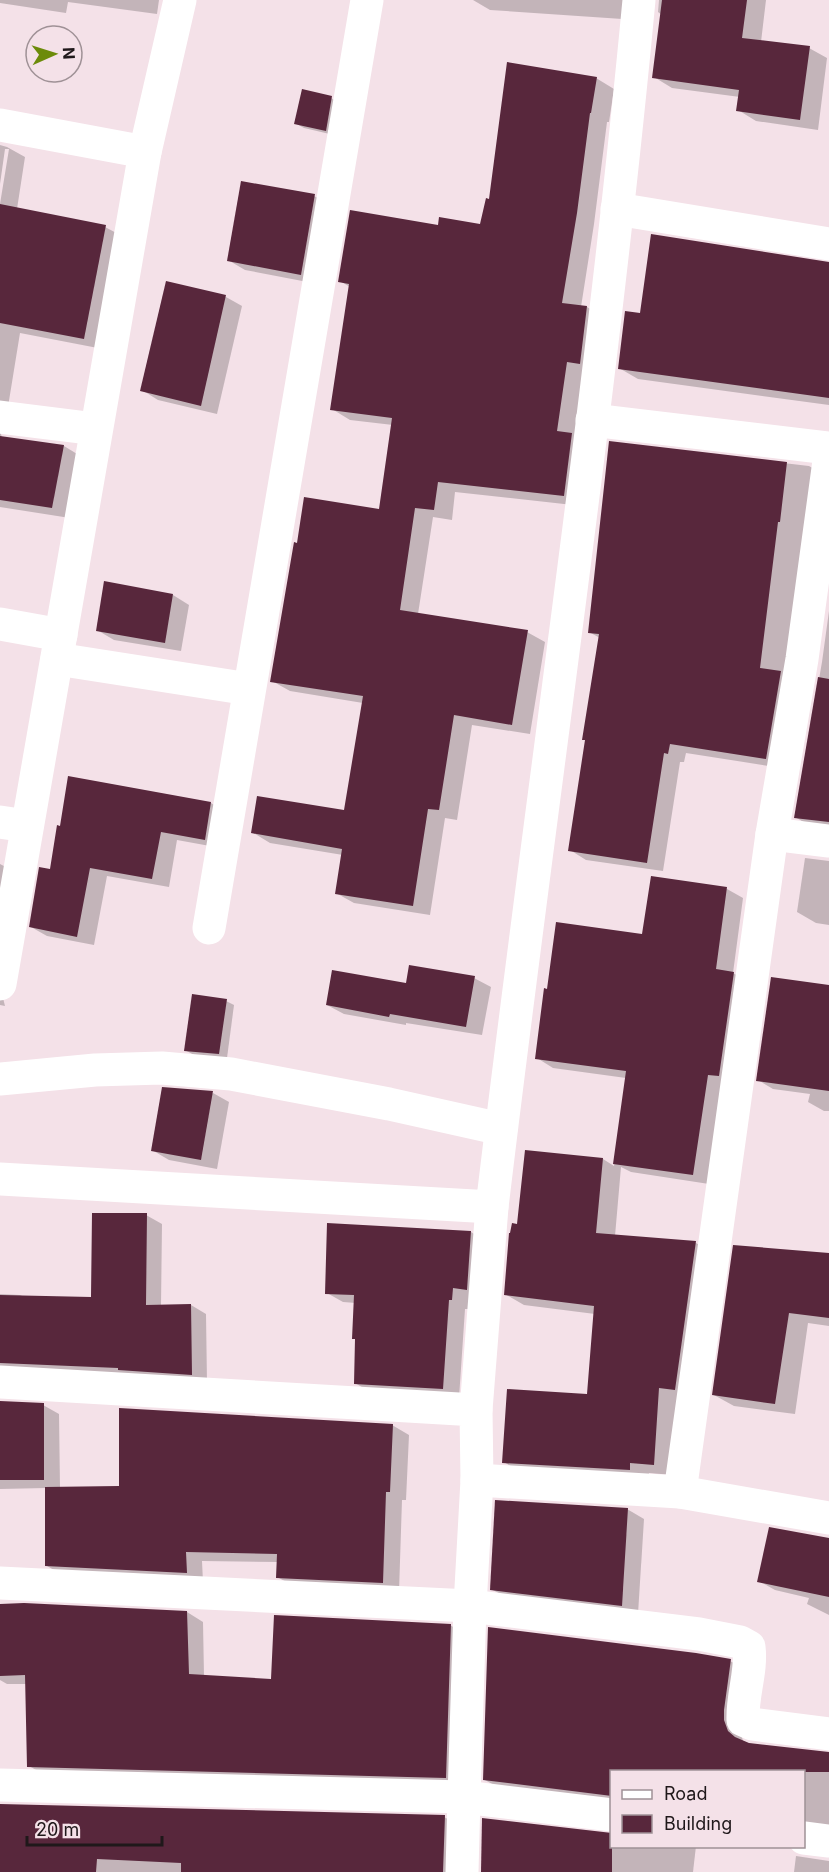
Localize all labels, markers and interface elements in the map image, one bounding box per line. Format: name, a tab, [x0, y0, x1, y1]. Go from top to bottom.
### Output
north arrow	[24, 24, 84, 84]
text: N	[59, 47, 79, 60]
legend	[610, 1770, 805, 1848]
text: Road	[664, 1783, 707, 1804]
scale bar	[27, 1809, 162, 1847]
text: Building	[664, 1813, 732, 1834]
text: 20 m	[36, 1819, 79, 1840]

